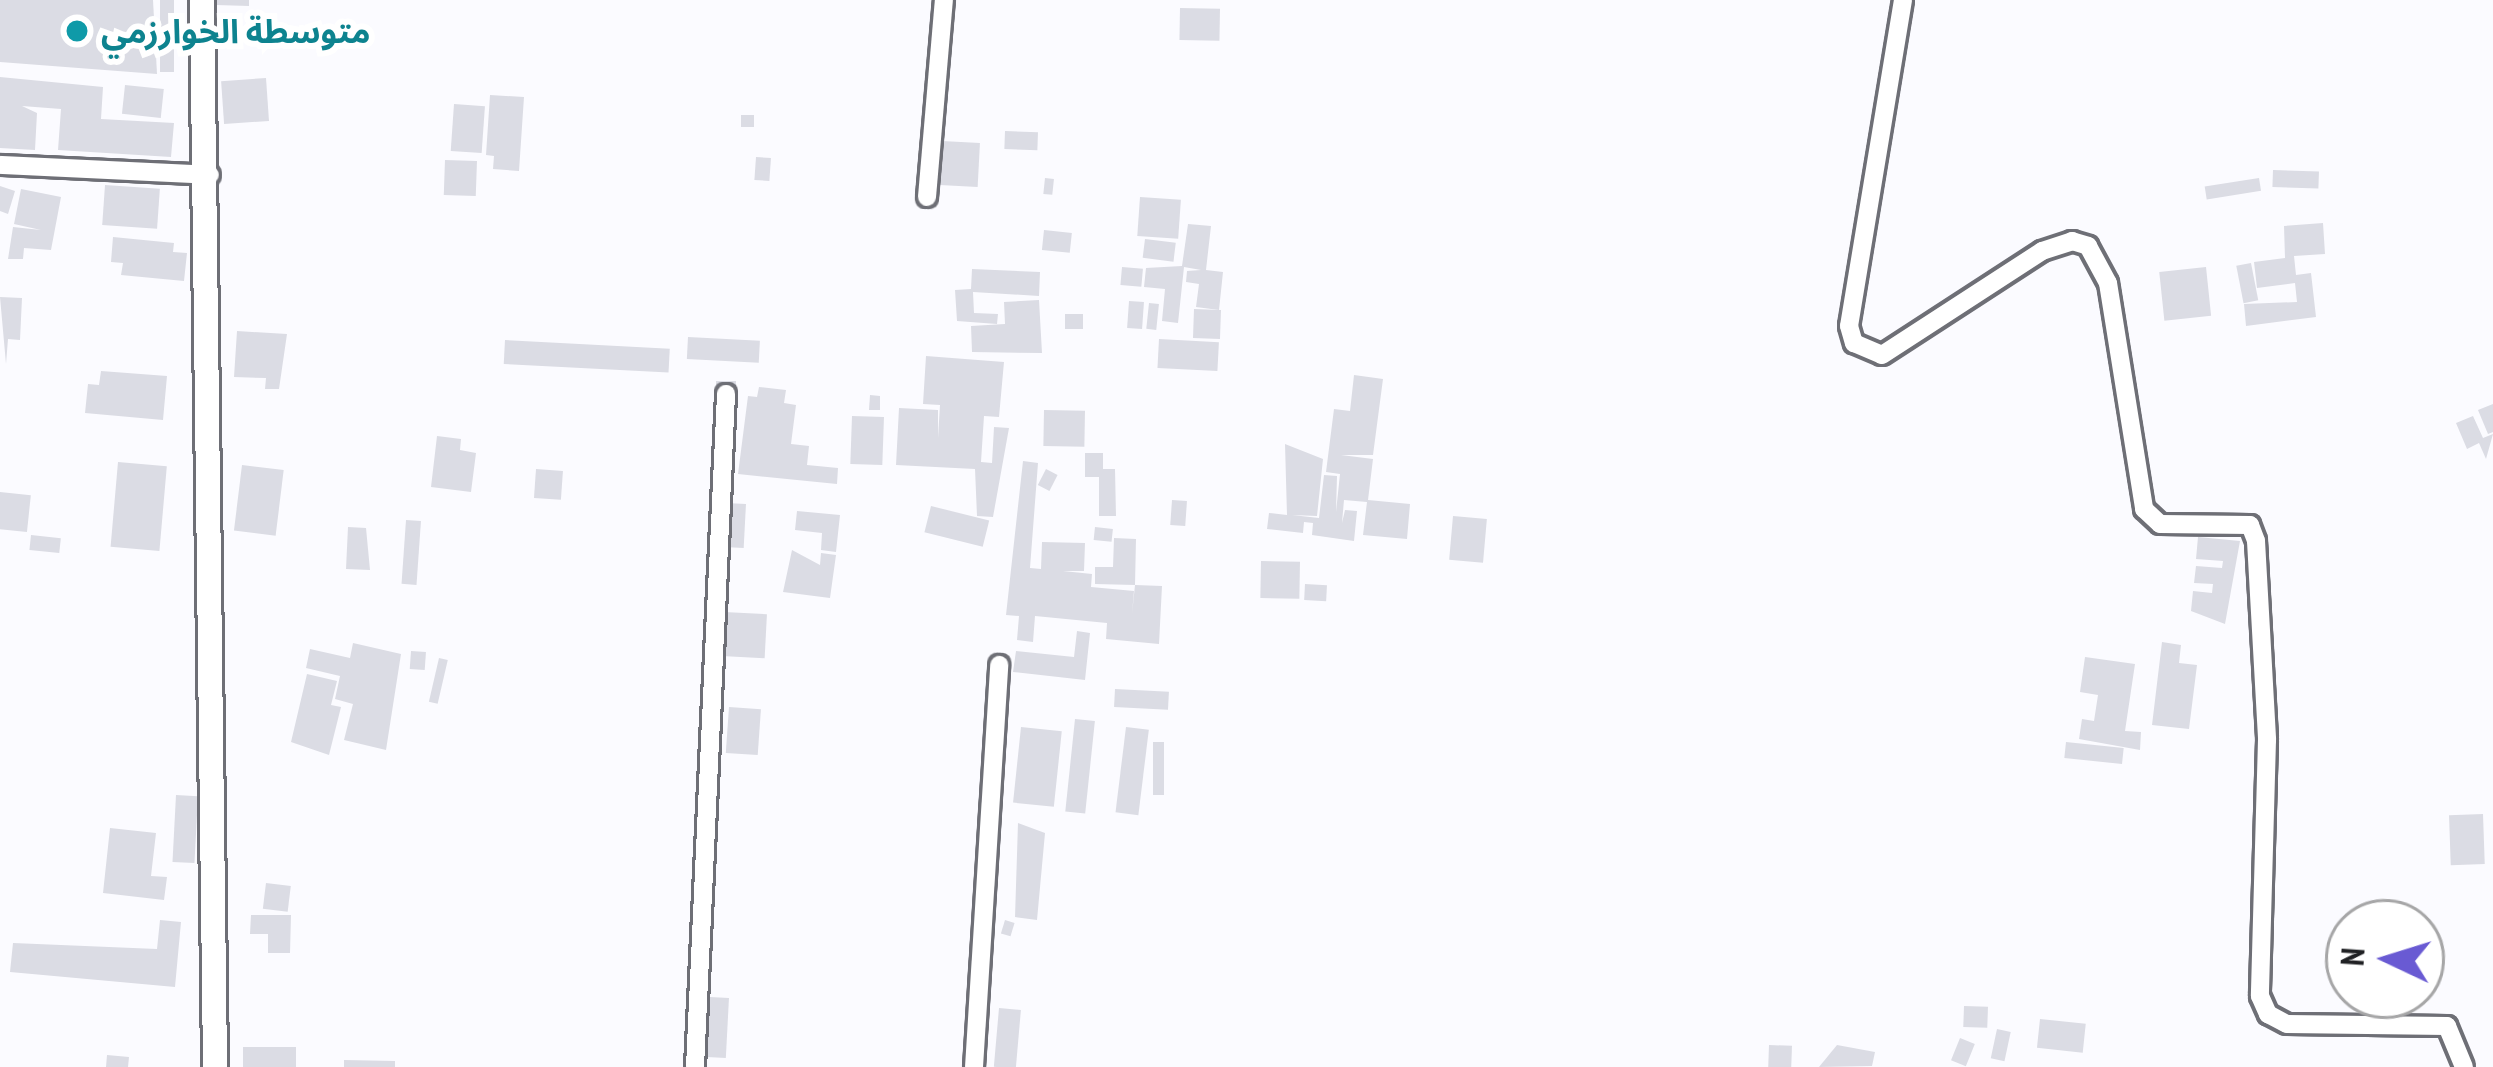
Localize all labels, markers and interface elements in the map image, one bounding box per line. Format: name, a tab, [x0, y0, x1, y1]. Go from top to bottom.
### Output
place label: متوسطة الخوارزمي	[101, 11, 371, 51]
marker: متوسطة الخوارزمي	[64, 18, 90, 44]
north arrow	[2325, 899, 2445, 1019]
text: N	[2330, 946, 2374, 967]

